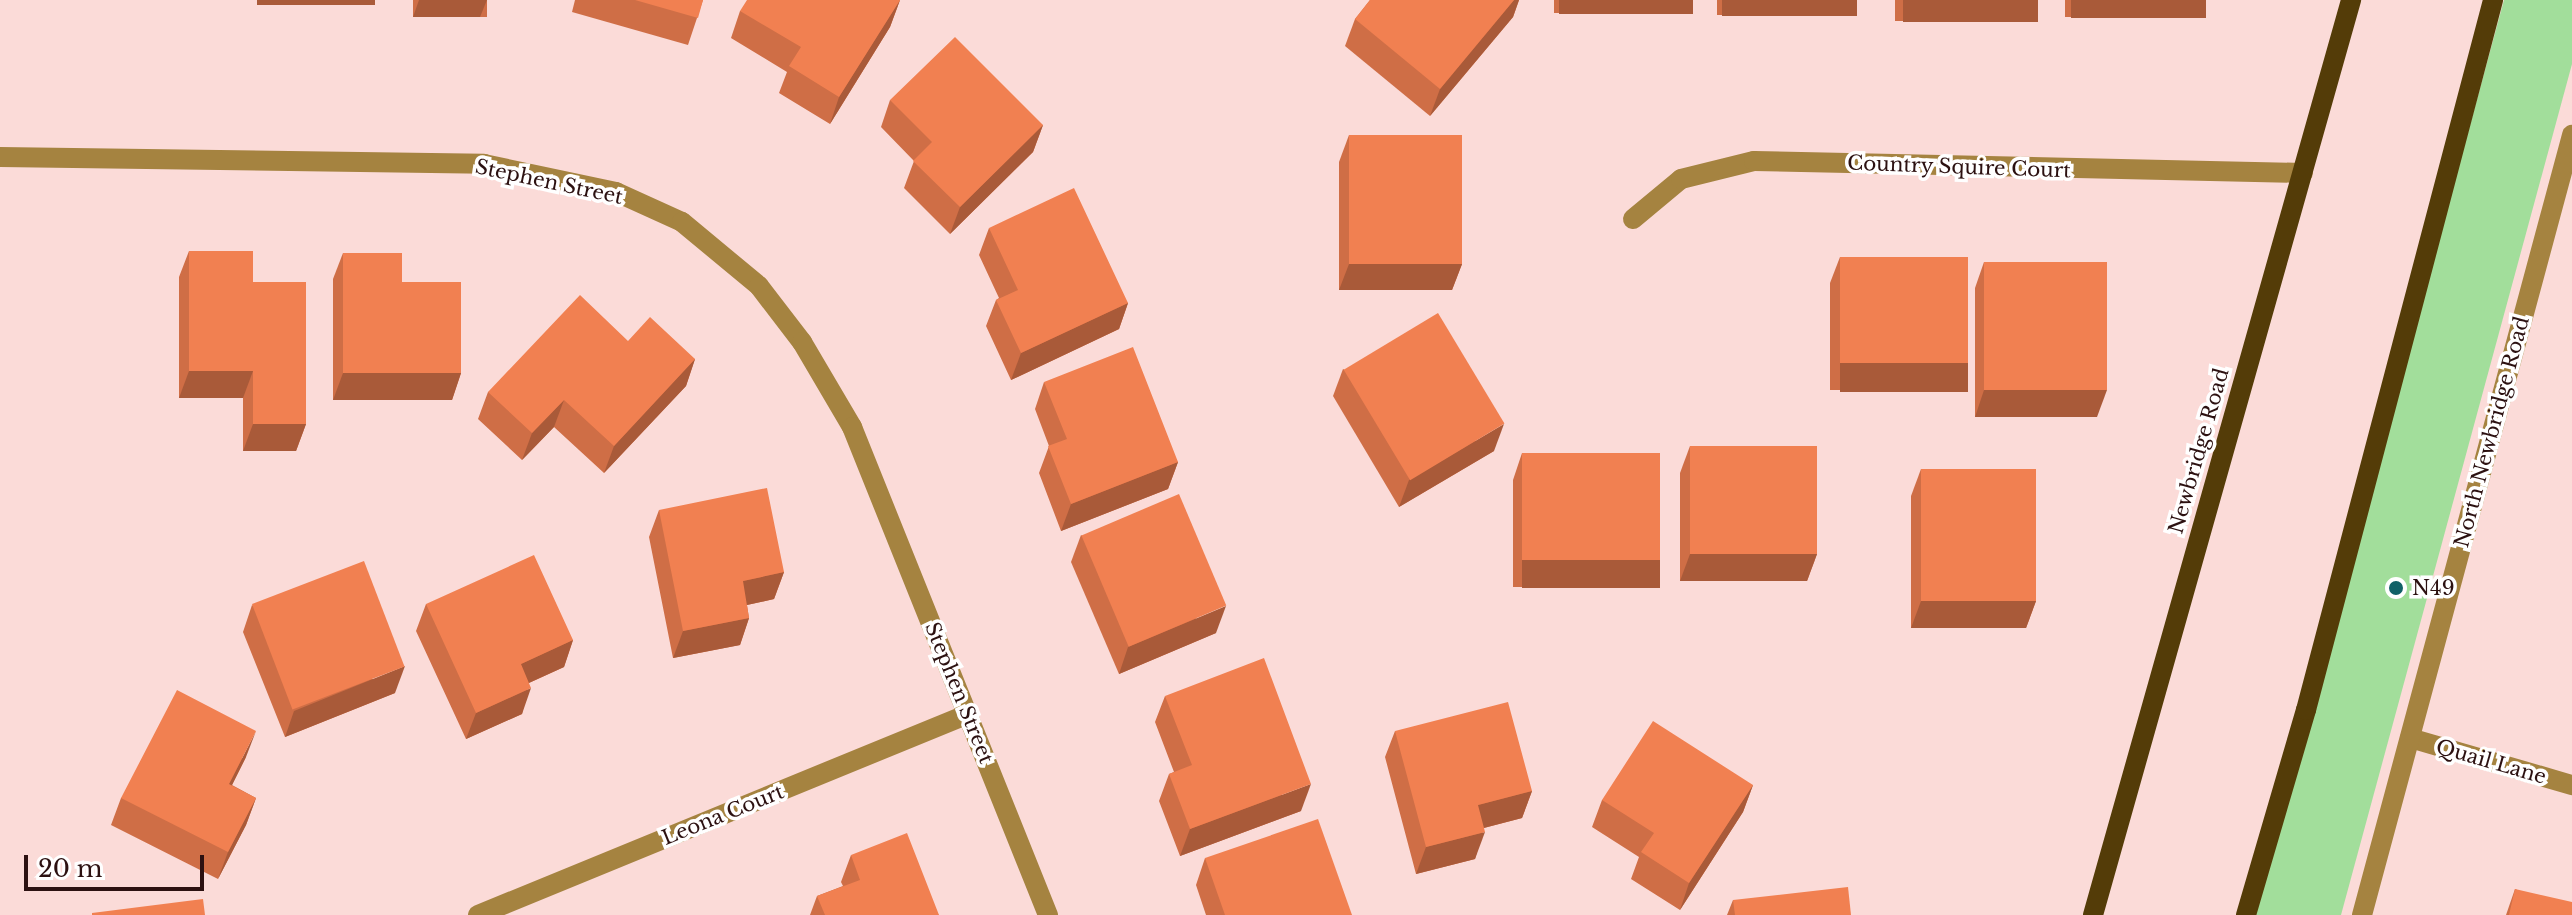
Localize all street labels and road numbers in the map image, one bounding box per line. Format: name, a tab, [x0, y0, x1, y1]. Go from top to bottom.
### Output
street label: Country Squire Court	[1847, 151, 2071, 183]
street label: Stephen Street	[473, 155, 625, 209]
street label: North Newbridge Road	[2450, 314, 2534, 550]
street label: Newbridge Road	[2164, 366, 2234, 536]
street label: Stephen Street	[920, 619, 998, 767]
street label: Quail Lane	[2433, 735, 2549, 789]
street label: Leona Court	[659, 780, 787, 850]

